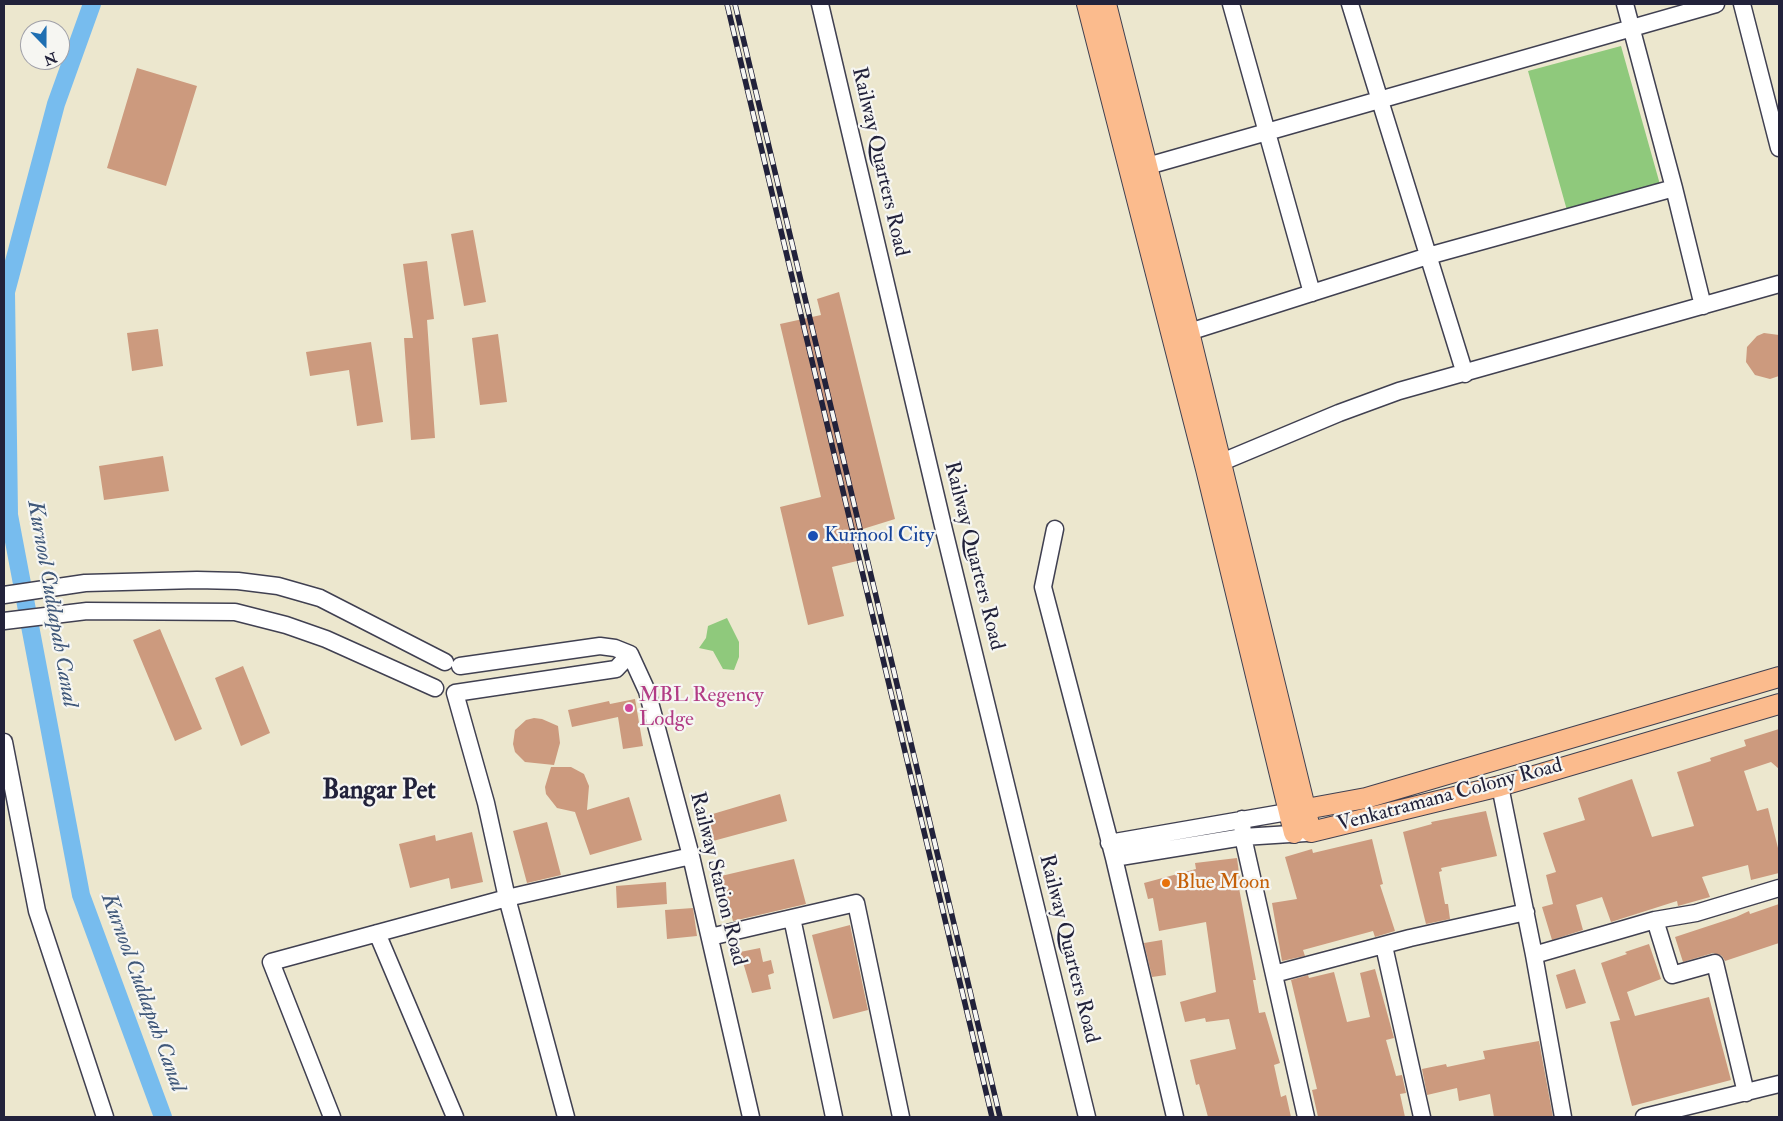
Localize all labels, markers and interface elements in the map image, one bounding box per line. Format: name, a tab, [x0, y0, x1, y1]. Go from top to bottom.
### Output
north arrow	[20, 20, 70, 70]
text: N	[41, 48, 59, 69]
street label: Railway Quarters Road	[845, 65, 913, 259]
street label: Railway Quarters Road	[937, 459, 1009, 653]
water label: Kurnool Cuddapah Canal	[20, 499, 82, 709]
place label: Kurnool City	[824, 523, 934, 549]
marker: Kurnool City	[806, 529, 820, 543]
place label: MBL Regency Lodge	[639, 683, 764, 733]
marker: MBL Regency Lodge	[623, 702, 635, 714]
street label: Venkatramana Colony Road	[1335, 754, 1565, 838]
district label: Bangar Pet	[322, 776, 436, 808]
street label: Railway Station Road	[683, 790, 751, 968]
street label: Railway Quarters Road	[1032, 852, 1104, 1046]
place label: Blue Moon	[1176, 870, 1270, 896]
marker: Blue Moon	[1160, 877, 1172, 889]
water label: Kurnool Cuddapah Canal	[94, 890, 190, 1096]

